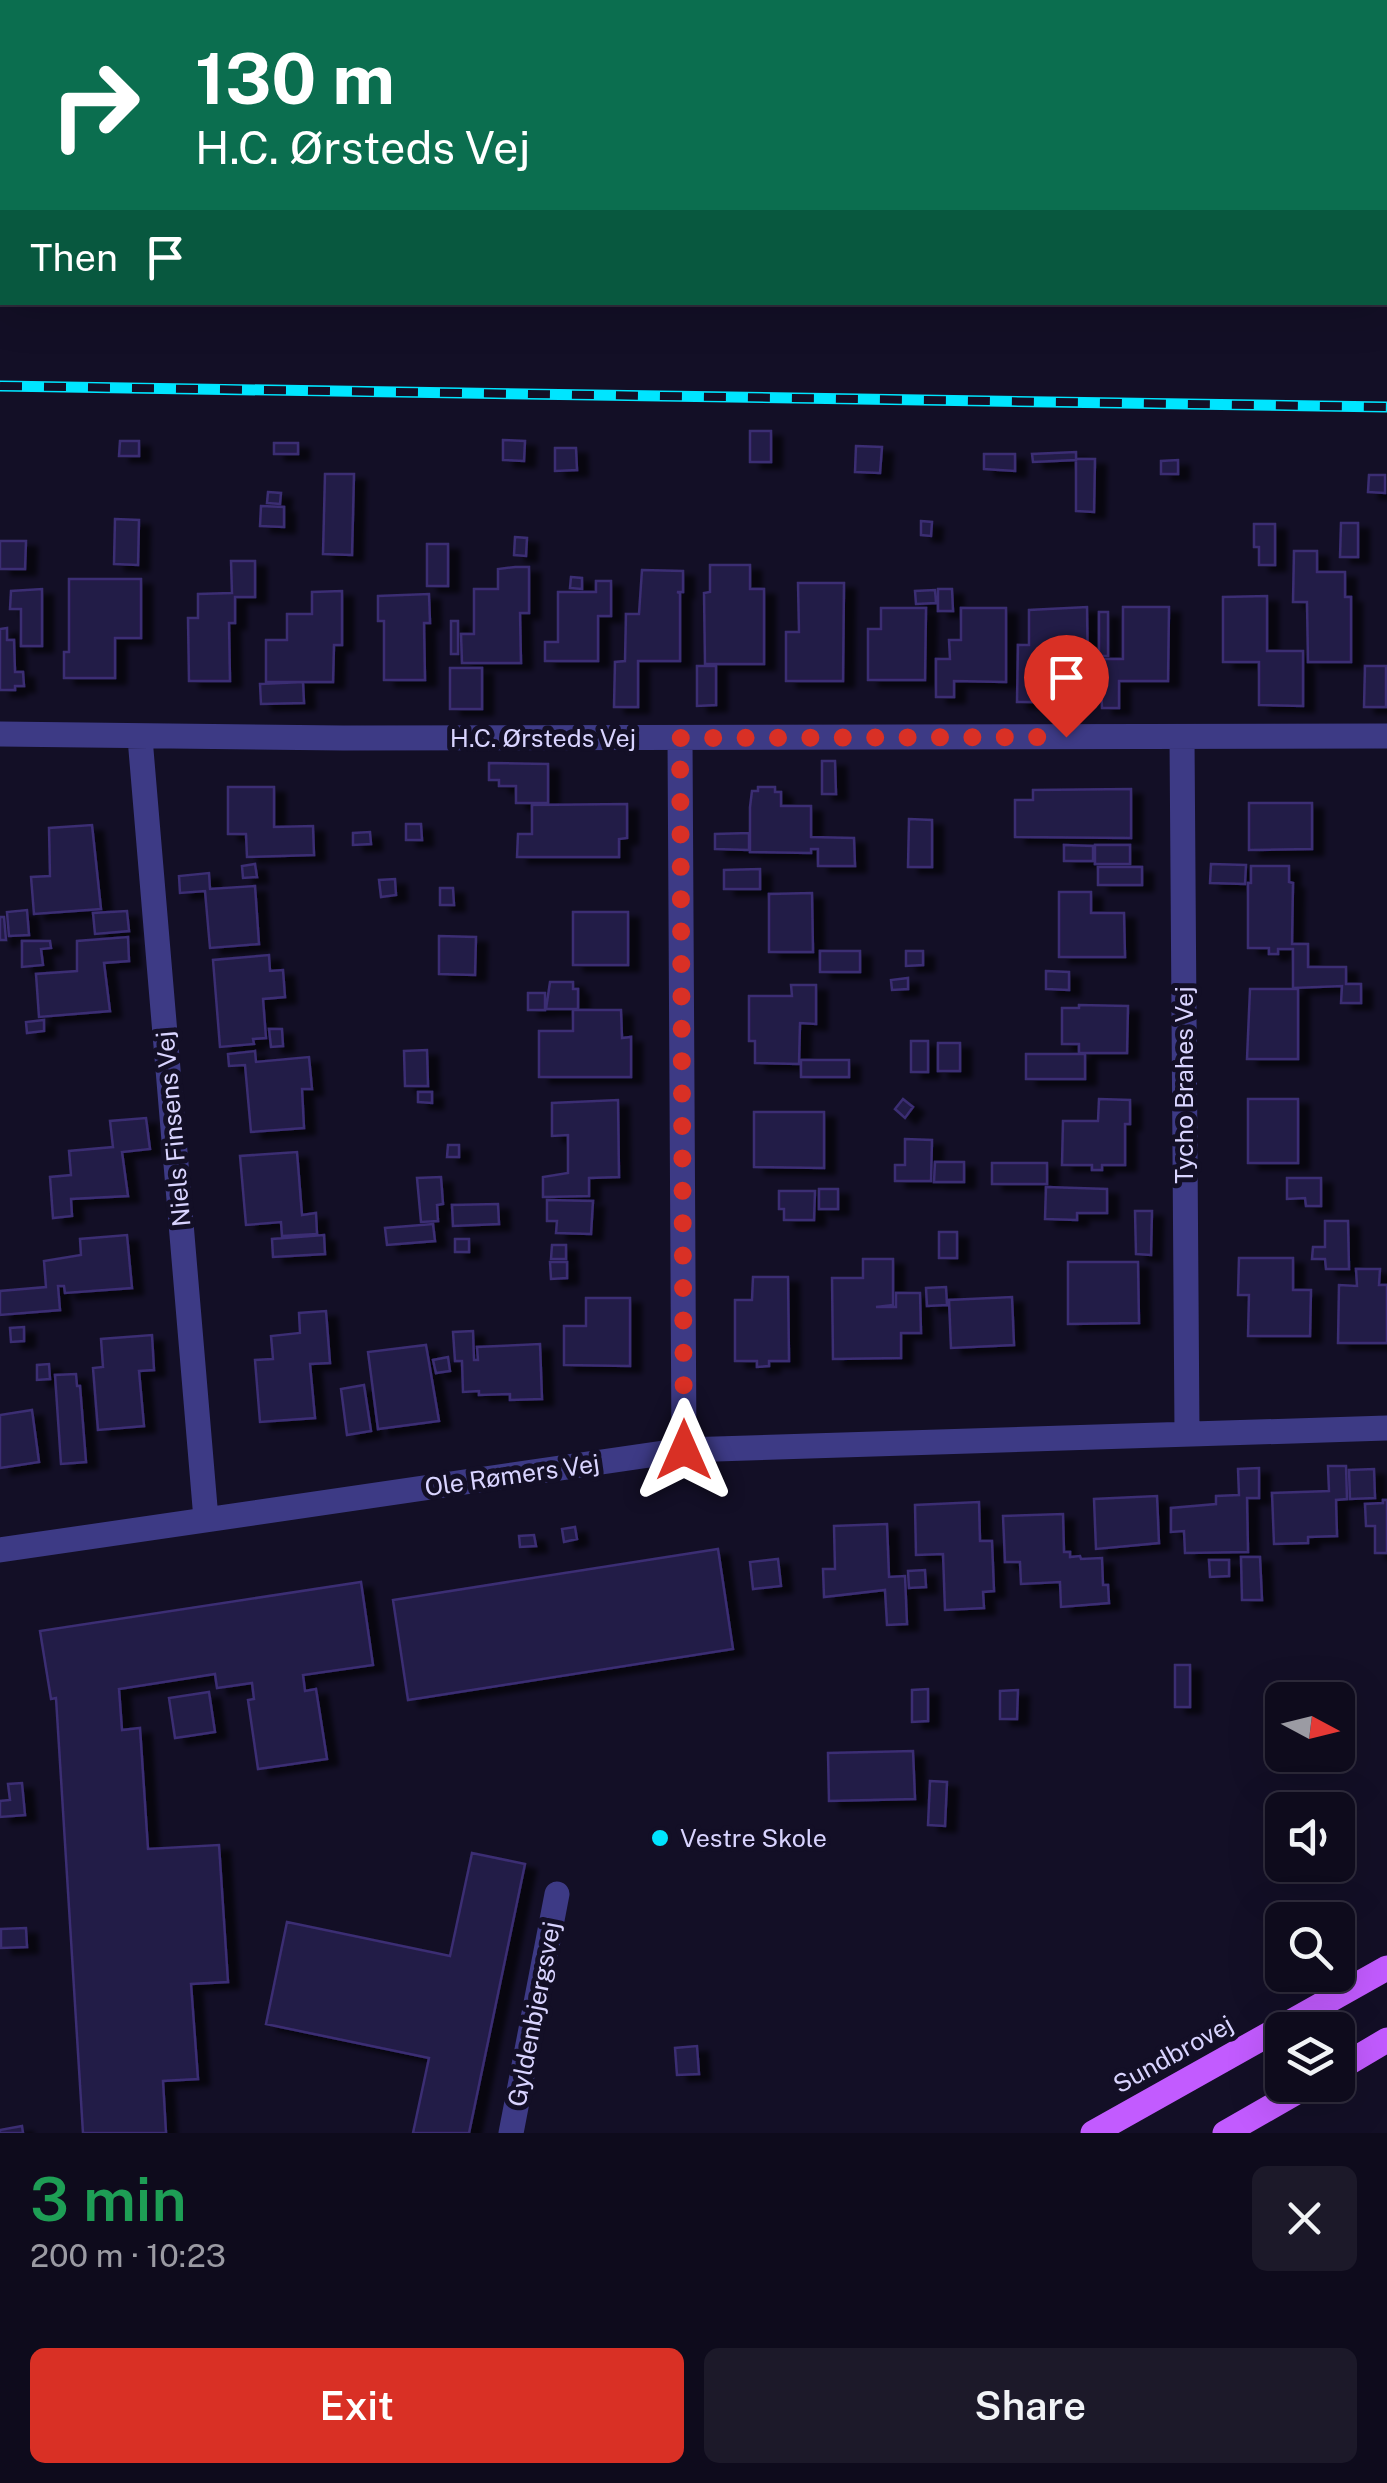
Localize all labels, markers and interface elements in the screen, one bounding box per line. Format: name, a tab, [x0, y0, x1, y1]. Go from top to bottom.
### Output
text: 130 m	[195, 37, 395, 120]
icon: right	[30, 40, 160, 170]
text: H.C. Ørsteds Vej	[195, 121, 530, 174]
icon: arrive	[138, 230, 193, 285]
text: Then	[30, 235, 118, 280]
pin	[1024, 635, 1109, 738]
icon: arrive	[1039, 650, 1094, 705]
street label: H.C. Ørsteds Vej	[450, 723, 636, 753]
street label: Tycho Brahes Vej	[1169, 986, 1199, 1184]
street label: Niels Finsens Vej	[150, 1030, 196, 1228]
position arrow	[632, 1398, 736, 1502]
street label: Ole Rømers Vej	[423, 1448, 601, 1502]
north arrow	[1265, 1682, 1355, 1772]
map controls	[1265, 1682, 1355, 2102]
button: sound	[1265, 1792, 1355, 1882]
place label: Vestre Skole	[680, 1823, 827, 1853]
marker: Vestre Skole	[649, 1827, 671, 1849]
button: search	[1265, 1902, 1355, 1992]
street label: Gyldenbjergsvej	[501, 1919, 567, 2109]
street label: Sundbrovej	[1108, 2009, 1238, 2099]
button: layers	[1265, 2012, 1355, 2102]
text: 3 min	[30, 2164, 187, 2235]
button: close	[1252, 2166, 1357, 2271]
text: 200 m · 10:23	[30, 2237, 226, 2274]
button: Exit	[30, 2348, 684, 2463]
button: Share	[704, 2348, 1357, 2463]

